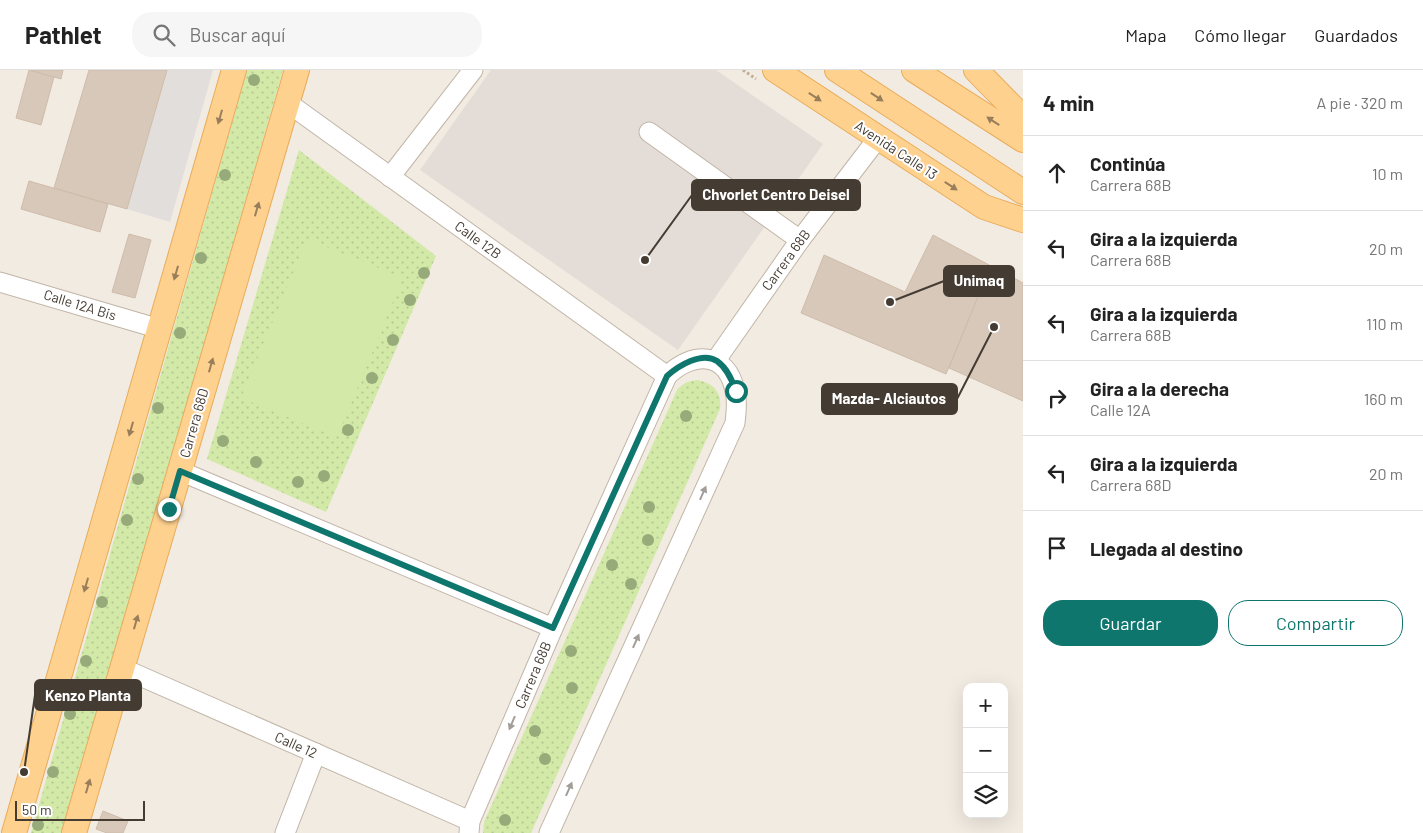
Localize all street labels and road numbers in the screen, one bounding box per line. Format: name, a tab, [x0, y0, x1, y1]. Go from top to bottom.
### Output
street label: Avenida Calle 13	[852, 117, 941, 183]
street label: Calle 12B	[452, 217, 505, 262]
street label: Carrera 68B	[758, 226, 813, 294]
street label: Calle 12A Bis	[42, 285, 119, 324]
street label: Carrera 68D	[176, 386, 212, 459]
street label: Carrera 68B	[511, 639, 554, 711]
street label: Calle 12	[272, 728, 320, 761]

